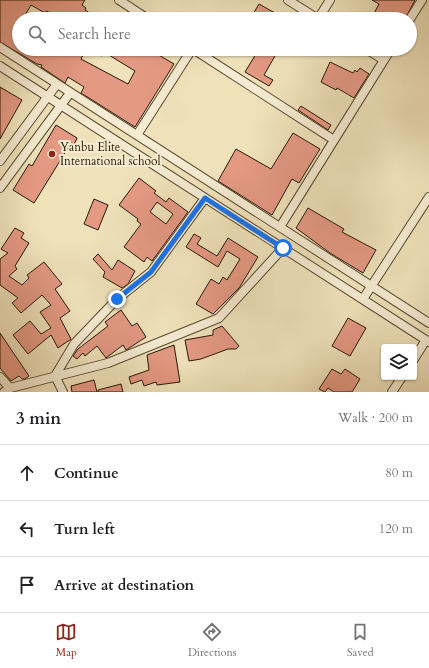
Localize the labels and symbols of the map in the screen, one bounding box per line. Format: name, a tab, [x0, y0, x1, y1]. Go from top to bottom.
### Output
place label: Yanbu Elite International school	[60, 139, 161, 169]
marker: Yanbu Elite International school	[47, 149, 57, 159]
route start	[274, 239, 292, 257]
route end	[108, 290, 126, 308]

